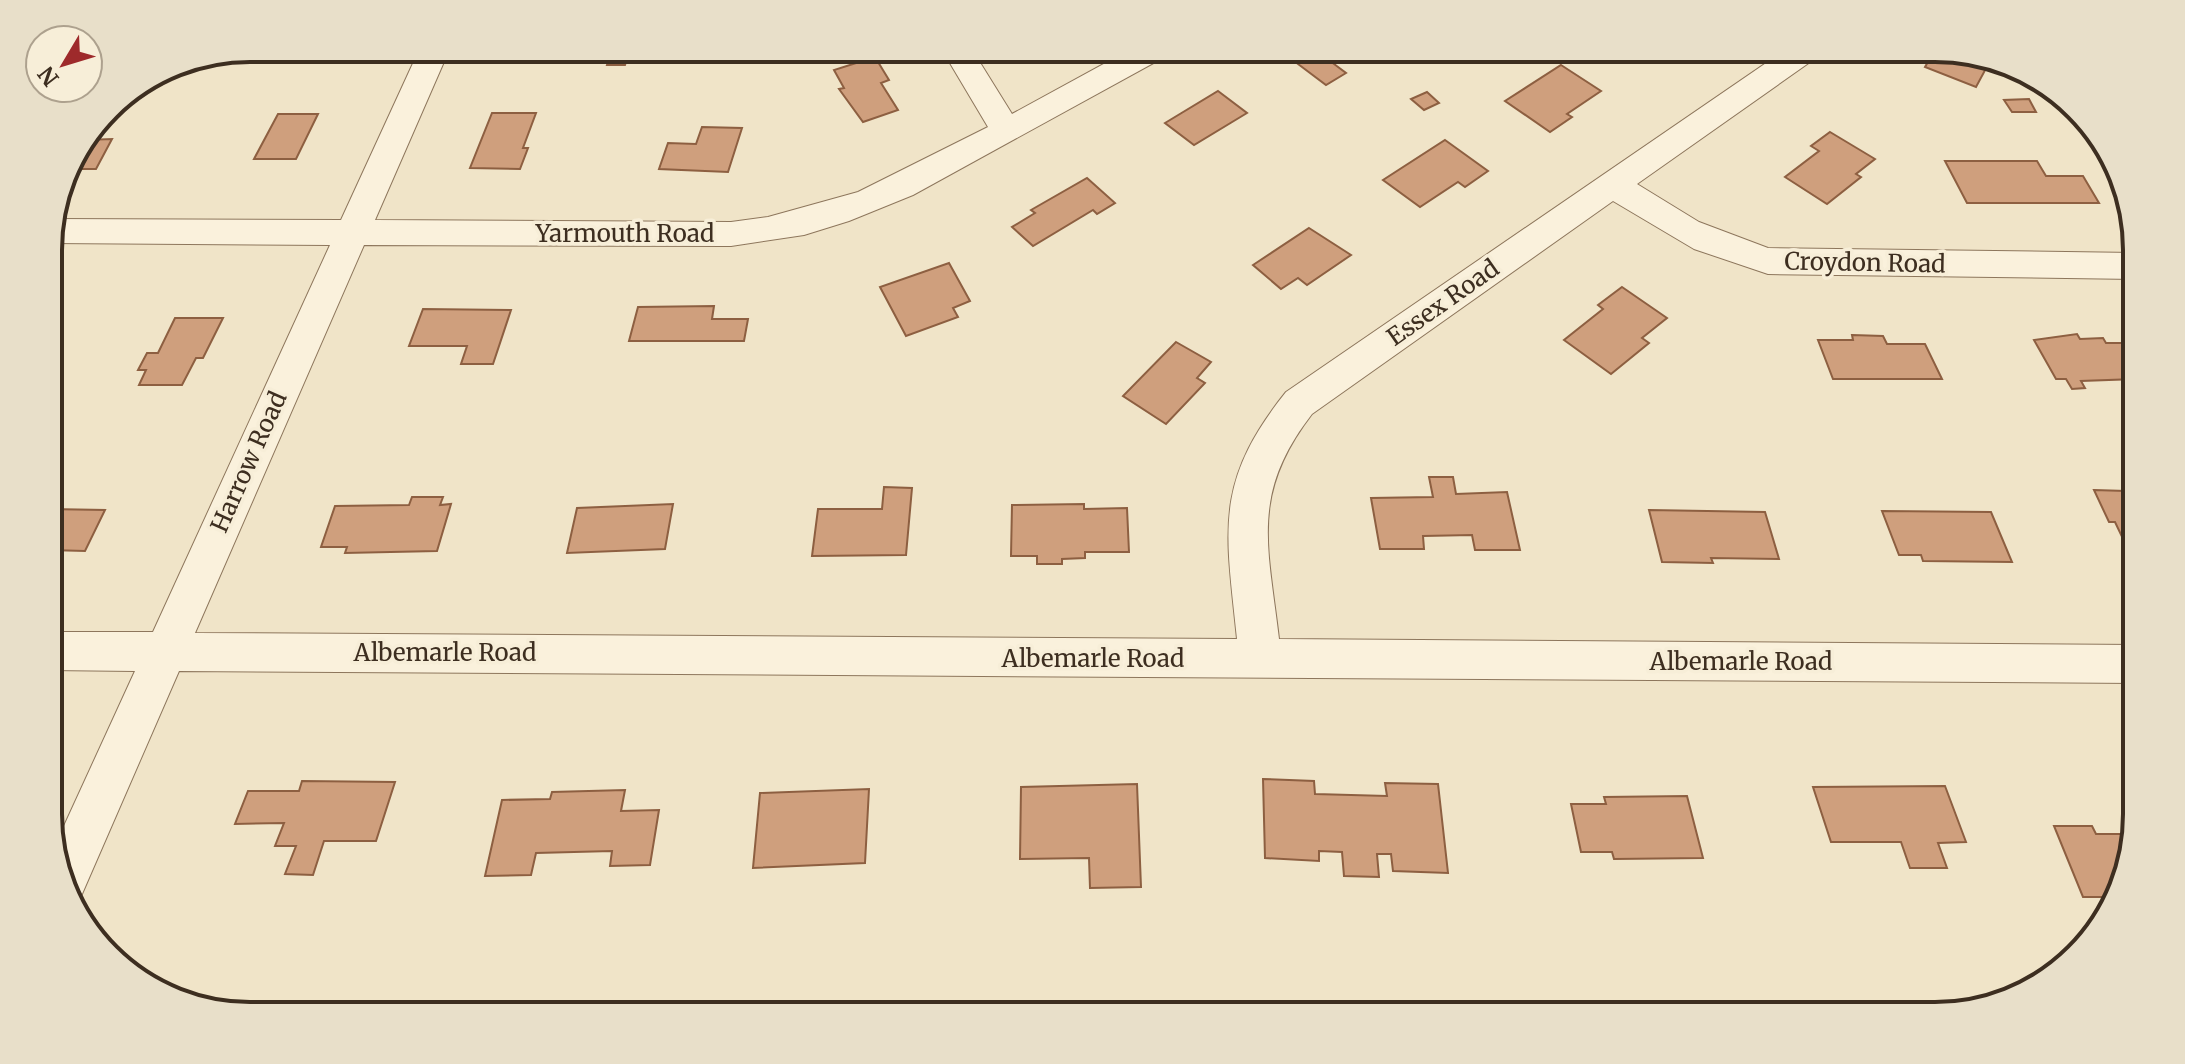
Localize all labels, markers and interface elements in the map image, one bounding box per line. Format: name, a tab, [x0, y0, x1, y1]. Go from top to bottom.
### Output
north arrow	[24, 24, 104, 104]
text: N	[31, 60, 65, 92]
street label: Yarmouth Road	[534, 218, 715, 249]
street label: Croydon Road	[1784, 246, 1946, 279]
street label: Essex Road	[1381, 253, 1505, 353]
street label: Harrow Road	[204, 386, 293, 537]
street label: Albemarle Road	[353, 637, 536, 668]
street label: Albemarle Road	[1001, 643, 1184, 674]
street label: Albemarle Road	[1649, 646, 1832, 677]

